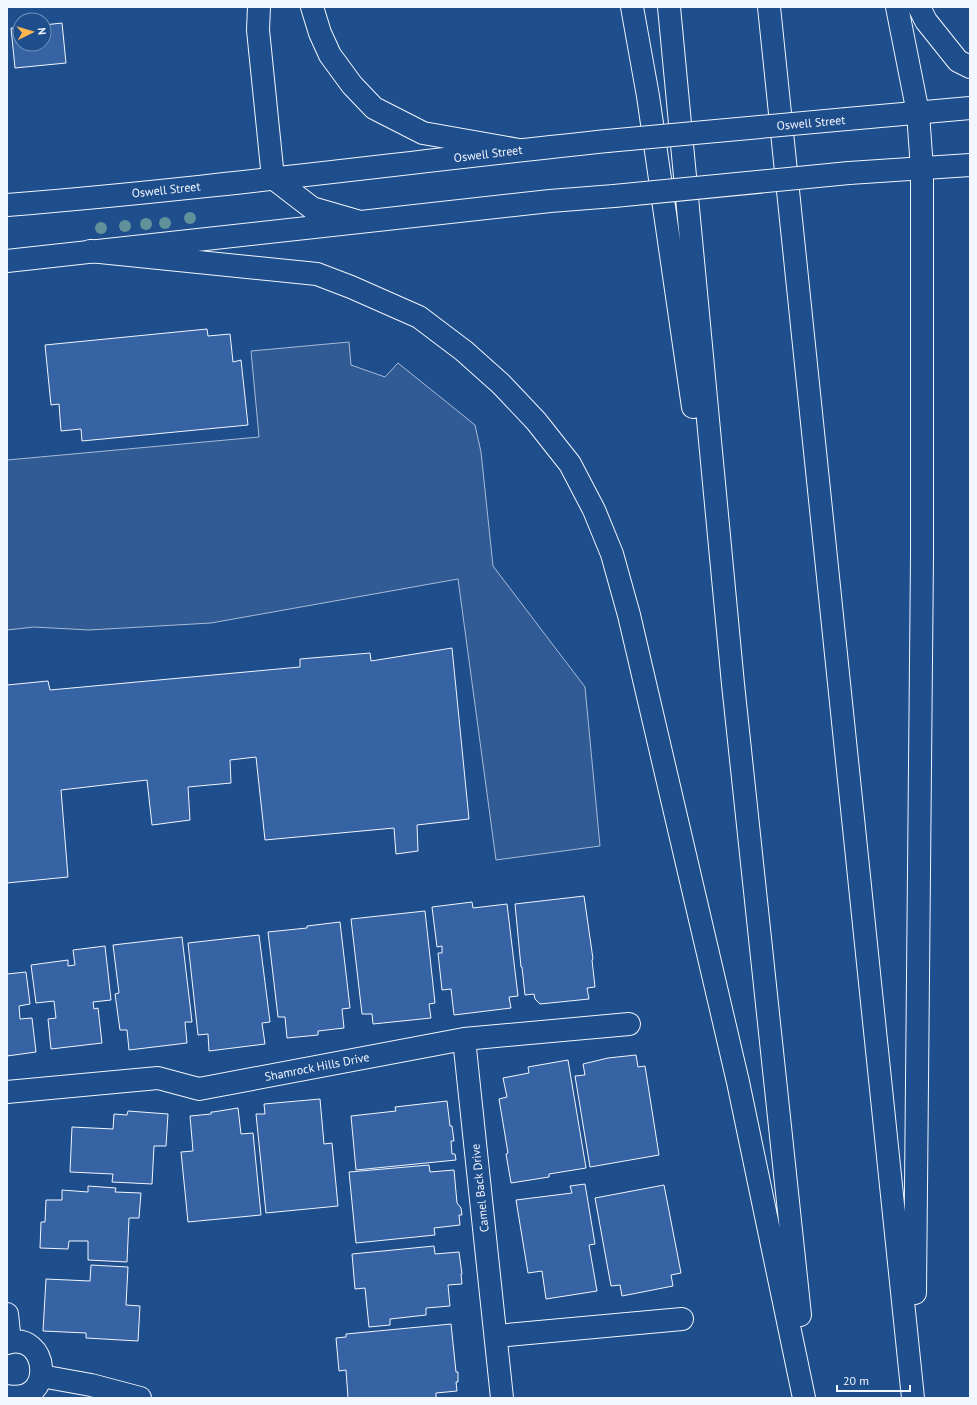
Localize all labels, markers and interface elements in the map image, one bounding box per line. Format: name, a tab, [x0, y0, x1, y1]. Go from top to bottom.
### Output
north arrow	[12, 12, 52, 52]
text: N	[35, 27, 49, 35]
street label: Oswell Street	[776, 112, 846, 133]
street label: Oswell Street	[453, 142, 523, 165]
street label: Oswell Street	[131, 178, 201, 201]
street label: Shamrock Hills Drive	[263, 1049, 371, 1084]
street label: Camel Back Drive	[467, 1143, 492, 1233]
scale bar	[837, 1367, 910, 1393]
text: 20 m	[843, 1373, 869, 1388]

